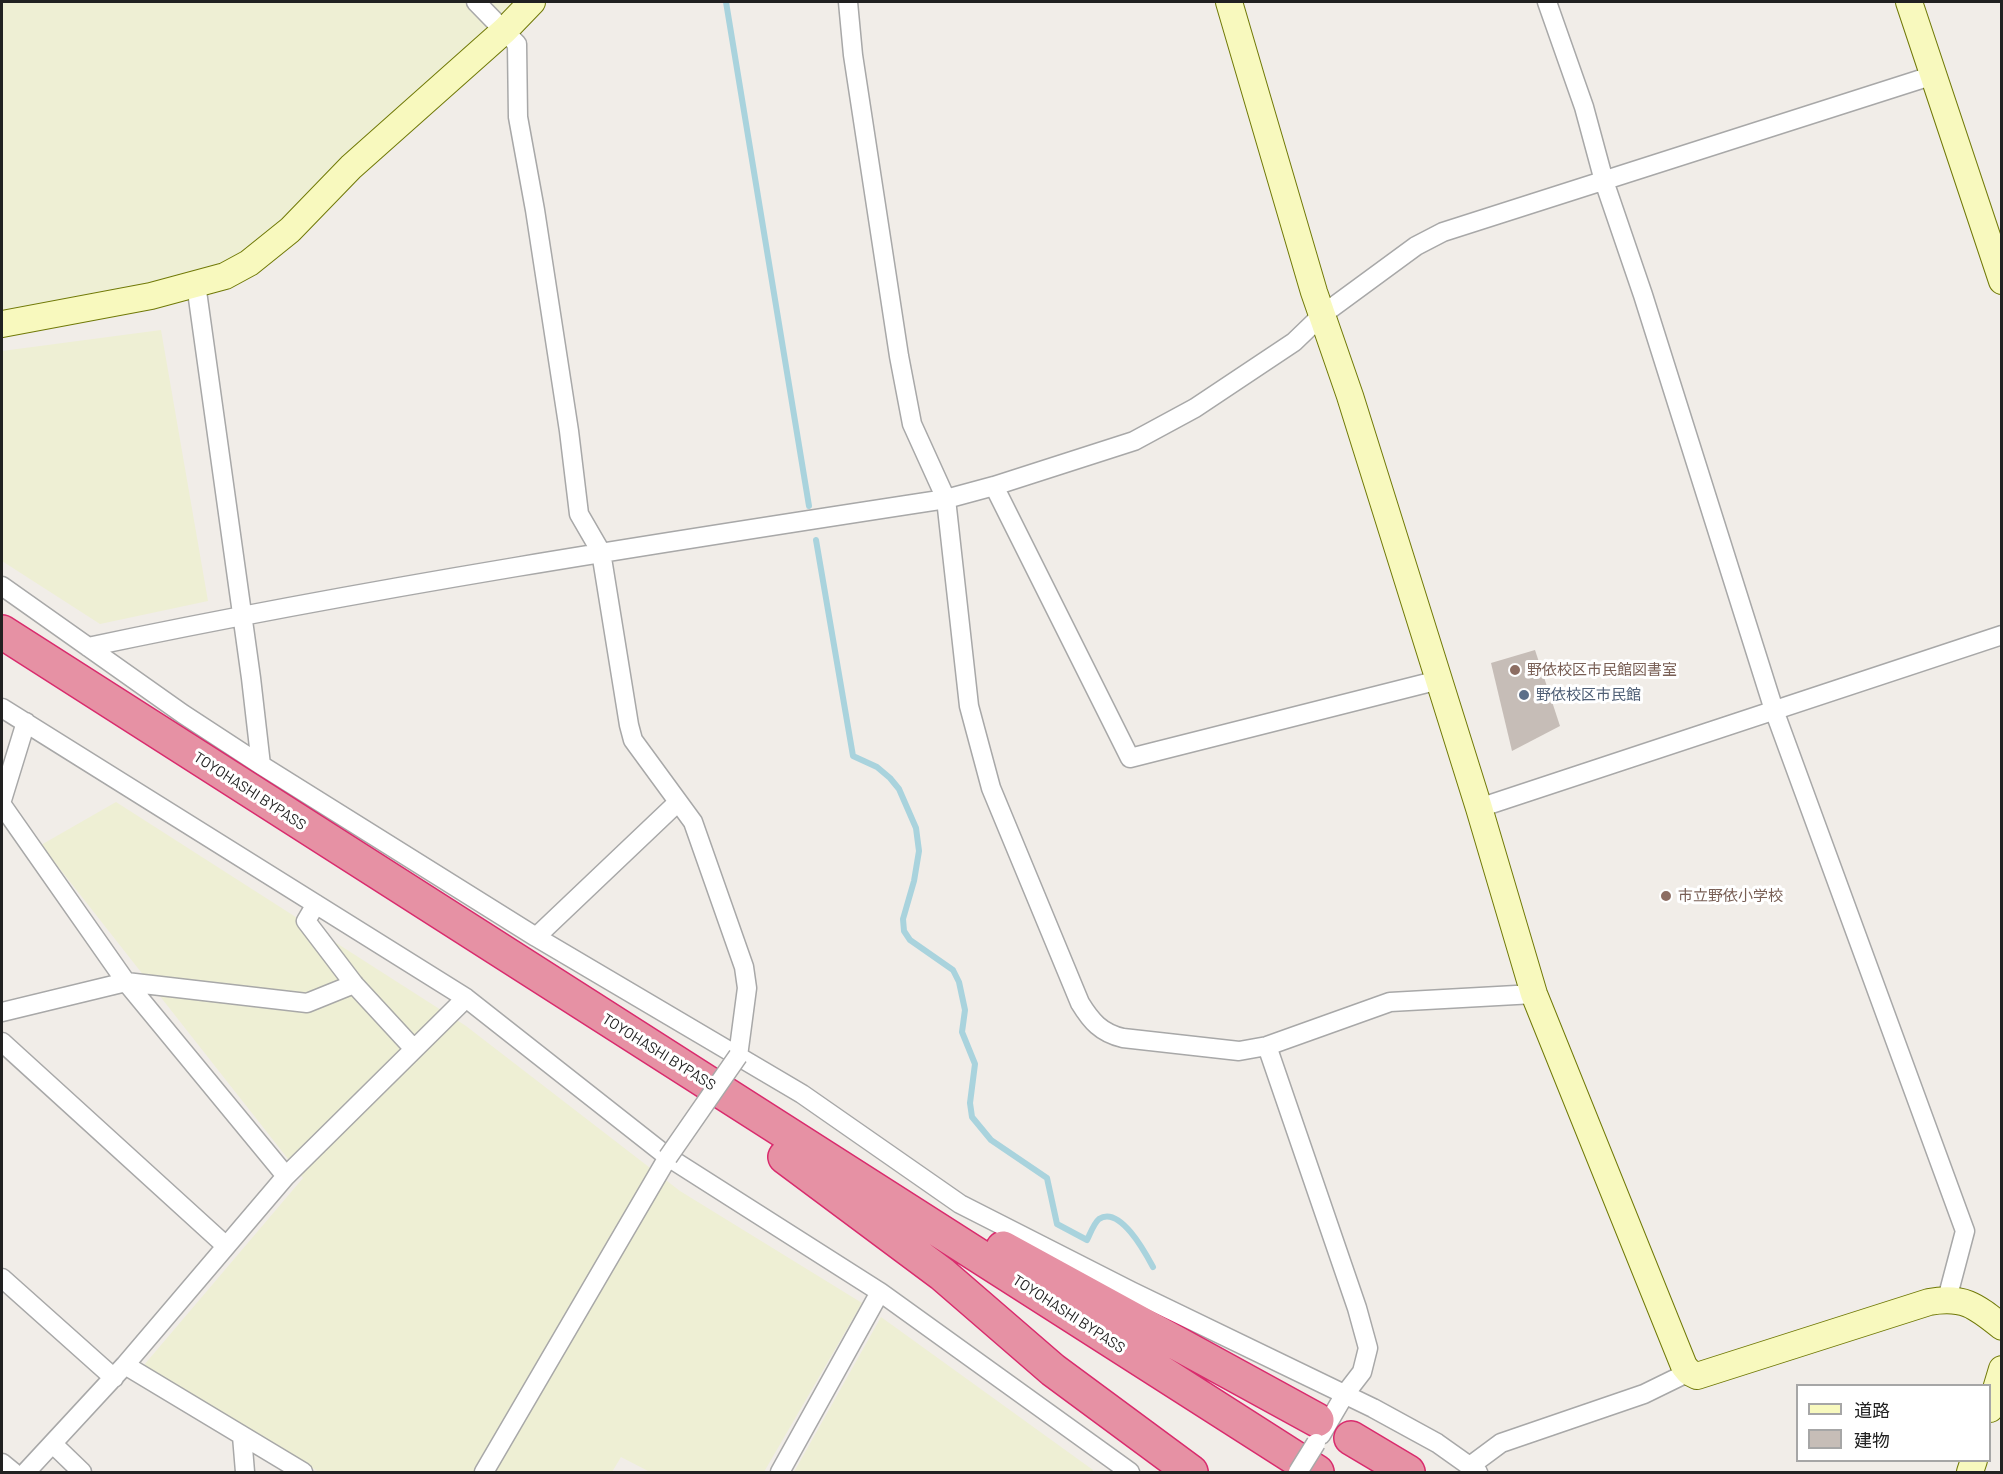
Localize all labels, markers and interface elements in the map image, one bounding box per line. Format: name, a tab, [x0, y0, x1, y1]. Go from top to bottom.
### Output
place label: 野依校区市民館図書室	[1527, 661, 1677, 679]
marker: 野依校区市民館図書室	[1508, 663, 1522, 677]
place label: 野依校区市民館	[1536, 686, 1641, 704]
marker: 野依校区市民館	[1517, 688, 1531, 702]
street label: TOYOHASHI BYPASS	[190, 748, 310, 834]
place label: 市立野依小学校	[1678, 887, 1783, 905]
marker: 市立野依小学校	[1659, 889, 1673, 903]
street label: TOYOHASHI BYPASS	[599, 1010, 719, 1094]
street label: TOYOHASHI BYPASS	[1009, 1271, 1129, 1357]
legend	[1796, 1384, 1991, 1462]
text: 道路	[1854, 1399, 1890, 1421]
text: 建物	[1854, 1429, 1890, 1451]

